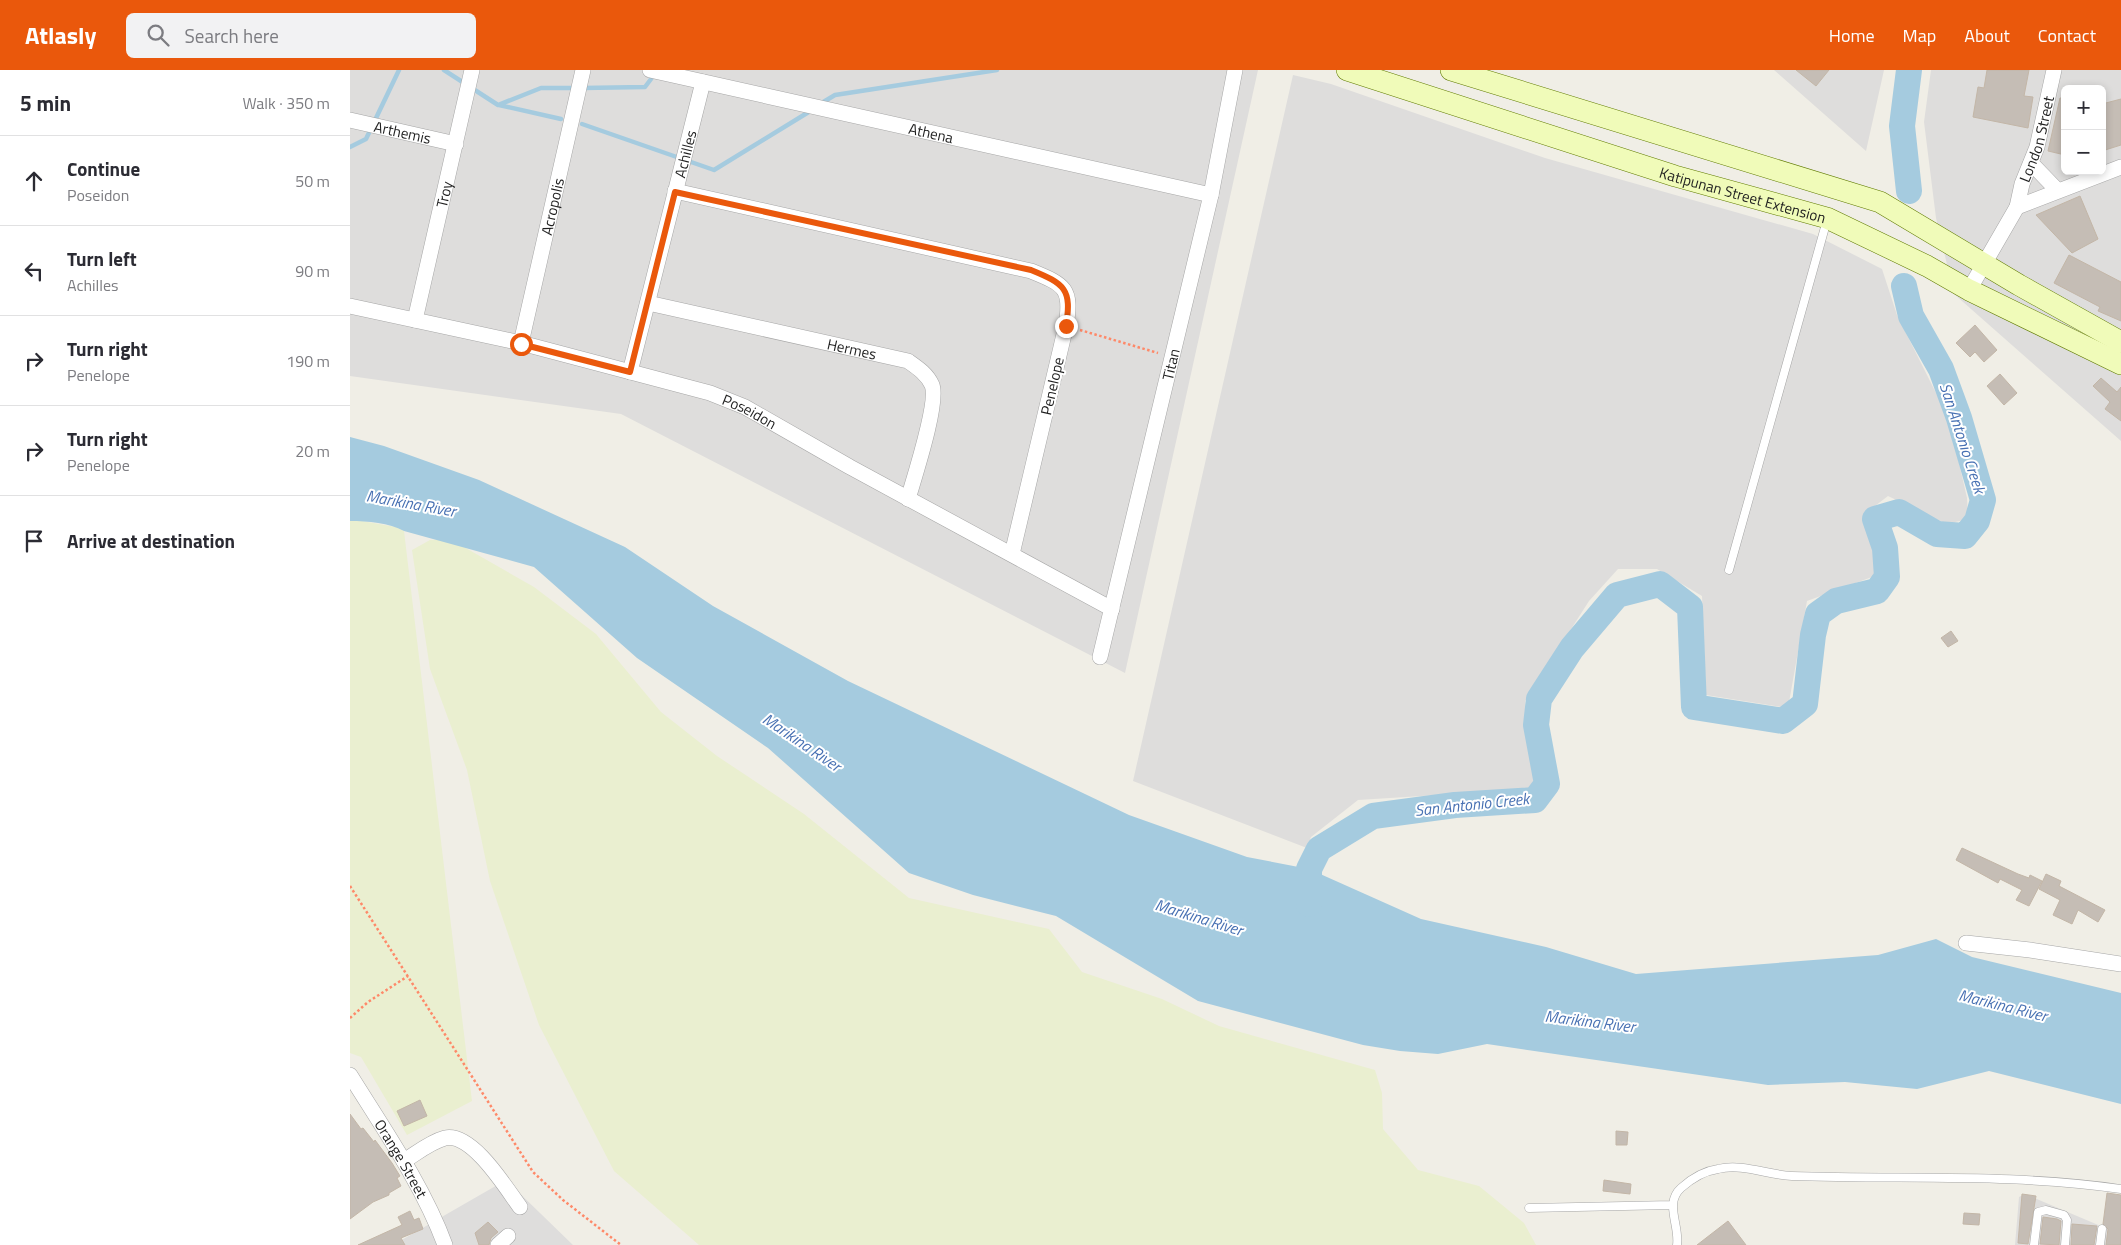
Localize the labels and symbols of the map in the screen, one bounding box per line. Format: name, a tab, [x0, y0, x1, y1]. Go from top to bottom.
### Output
street label: London Street	[2012, 93, 2060, 186]
street label: Arthemis	[372, 114, 433, 150]
street label: Athena	[907, 116, 956, 149]
street label: Achilles	[668, 128, 702, 180]
street label: Katipunan Street Extension	[1657, 160, 1829, 229]
street label: Acropolis	[534, 176, 570, 237]
street label: Troy	[429, 179, 458, 210]
route end	[1055, 315, 1078, 338]
street label: Hermes	[825, 332, 879, 365]
route start	[510, 333, 533, 356]
street label: Titan	[1155, 346, 1185, 383]
street label: Penelope	[1034, 355, 1070, 417]
water label: San Antonio Creek	[1934, 380, 1993, 498]
street label: Poseidon	[719, 388, 781, 434]
water label: Marikina River	[364, 483, 460, 523]
water label: Marikina River	[758, 707, 848, 778]
water label: San Antonio Creek	[1414, 786, 1532, 822]
water label: Marikina River	[1152, 892, 1248, 942]
water label: Marikina River	[1956, 982, 2052, 1028]
water label: Marikina River	[1544, 1004, 1638, 1039]
street label: Orange Street	[369, 1114, 434, 1202]

